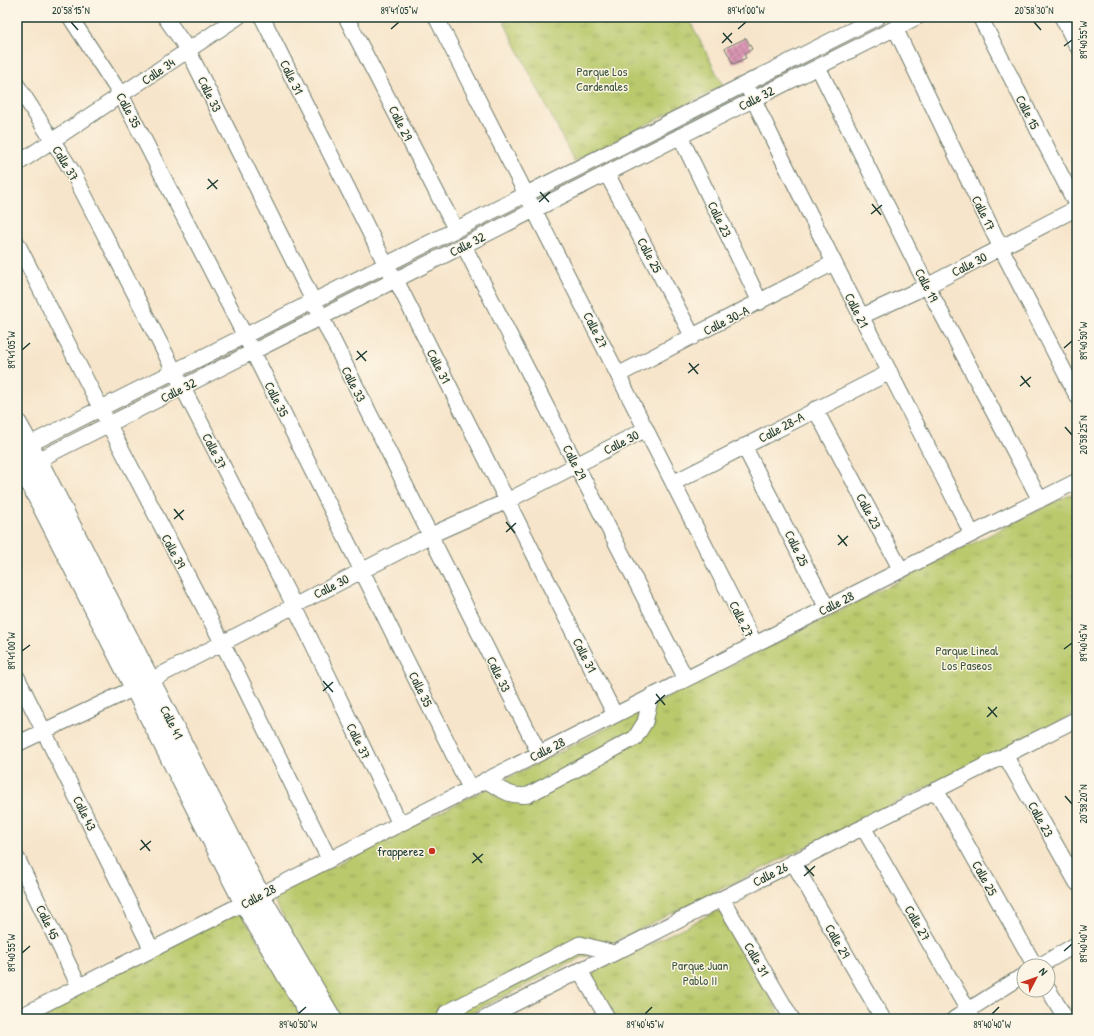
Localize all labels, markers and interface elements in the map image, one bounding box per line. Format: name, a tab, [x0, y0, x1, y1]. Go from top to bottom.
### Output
text: 20°58'15"N	[52, 4, 90, 17]
text: 89°41'05"W	[380, 4, 418, 17]
text: 89°41'00"W	[727, 4, 766, 17]
text: 20°58'30"N	[1015, 4, 1054, 17]
text: 89°40'55"W	[1077, 20, 1090, 59]
street label: Calle 34	[138, 53, 178, 89]
street label: Calle 31	[276, 57, 308, 98]
park label: Parque Los Cardenales	[576, 62, 628, 95]
street label: Calle 33	[194, 73, 226, 115]
street label: Calle 32	[735, 81, 777, 115]
street label: Calle 35	[112, 89, 146, 131]
street label: Calle 15	[1012, 92, 1044, 133]
street label: Calle 29	[385, 103, 417, 144]
street label: Calle 37	[48, 142, 84, 184]
street label: Calle 17	[968, 192, 1000, 234]
street label: Calle 23	[704, 198, 736, 240]
street label: Calle 32	[446, 227, 488, 261]
street label: Calle 25	[633, 234, 667, 276]
street label: Calle 30	[948, 247, 990, 281]
street label: Calle 19	[911, 265, 943, 305]
street label: Calle 21	[841, 290, 873, 331]
street label: Calle 30-A	[700, 301, 753, 339]
street label: Calle 27	[579, 309, 613, 351]
text: 89°40'50"W	[1077, 321, 1090, 360]
text: 89°41'05"W	[5, 331, 18, 369]
street label: Calle 31	[423, 346, 455, 387]
street label: Calle 33	[337, 363, 371, 405]
street label: Calle 32	[157, 373, 199, 407]
street label: Calle 35	[261, 378, 294, 420]
street label: Calle 28-A	[755, 407, 808, 447]
text: 20°58'25"N	[1077, 416, 1090, 454]
street label: Calle 30	[600, 425, 642, 459]
street label: Calle 37	[198, 430, 232, 472]
street label: Calle 29	[559, 442, 591, 483]
street label: Calle 23	[852, 490, 886, 532]
street label: Calle 25	[781, 527, 814, 569]
street label: Calle 39	[157, 531, 191, 572]
street label: Calle 30	[310, 569, 352, 603]
street label: Calle 28	[815, 586, 857, 620]
street label: Calle 27	[725, 598, 759, 640]
text: 89°40'45"W	[1077, 623, 1090, 662]
text: 89°41'00"W	[5, 631, 18, 670]
street label: Calle 31	[569, 635, 601, 676]
park label: Parque Lineal Los Paseos	[935, 641, 999, 674]
street label: Calle 33	[483, 653, 515, 695]
street label: Calle 35	[405, 668, 437, 710]
street label: Calle 41	[156, 702, 188, 742]
street label: Calle 37	[343, 720, 375, 762]
street label: Calle 28	[526, 732, 568, 766]
text: 20°58'20"N	[1077, 784, 1090, 824]
street label: Calle 43	[69, 793, 101, 834]
street label: Calle 23	[1024, 798, 1058, 840]
place label: frapperez	[377, 842, 424, 860]
marker: frapperez	[427, 846, 437, 856]
street label: Calle 25	[968, 857, 1002, 899]
street label: Calle 26	[749, 858, 791, 890]
street label: Calle 28	[237, 879, 279, 913]
street label: Calle 45	[32, 902, 64, 943]
street label: Calle 27	[901, 902, 935, 944]
street label: Calle 29	[821, 921, 855, 962]
text: 89°40'40"W	[1077, 924, 1090, 963]
text: 89°40'55"W	[5, 933, 18, 972]
street label: Calle 31	[740, 939, 774, 980]
park label: Parque Juan Pablo II	[672, 956, 728, 989]
north arrow	[1016, 958, 1056, 998]
text: N	[1036, 965, 1051, 978]
text: 89°40'50"W	[279, 1018, 318, 1031]
text: 89°40'45"W	[626, 1018, 665, 1031]
text: 89°40'40"W	[973, 1018, 1012, 1031]

